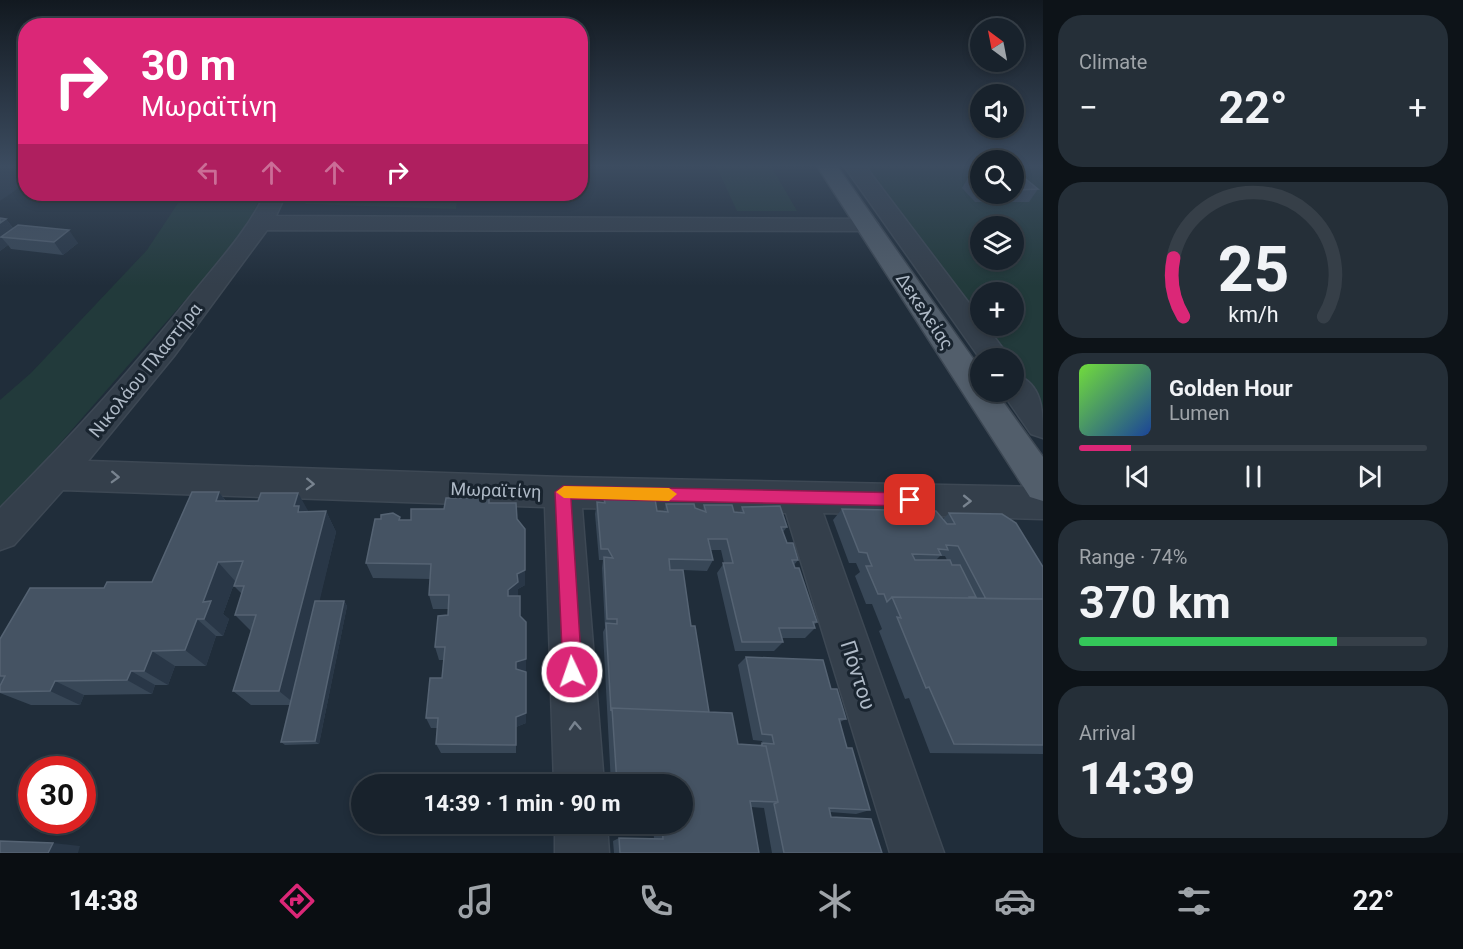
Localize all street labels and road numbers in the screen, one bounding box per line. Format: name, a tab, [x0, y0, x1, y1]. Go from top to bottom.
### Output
street label: Δεκελείας	[892, 269, 958, 353]
street label: Νικολάου Πλαστήρα	[84, 298, 206, 441]
street label: Μωραϊτίνη	[450, 478, 542, 502]
street label: Πόντου	[836, 637, 880, 713]

